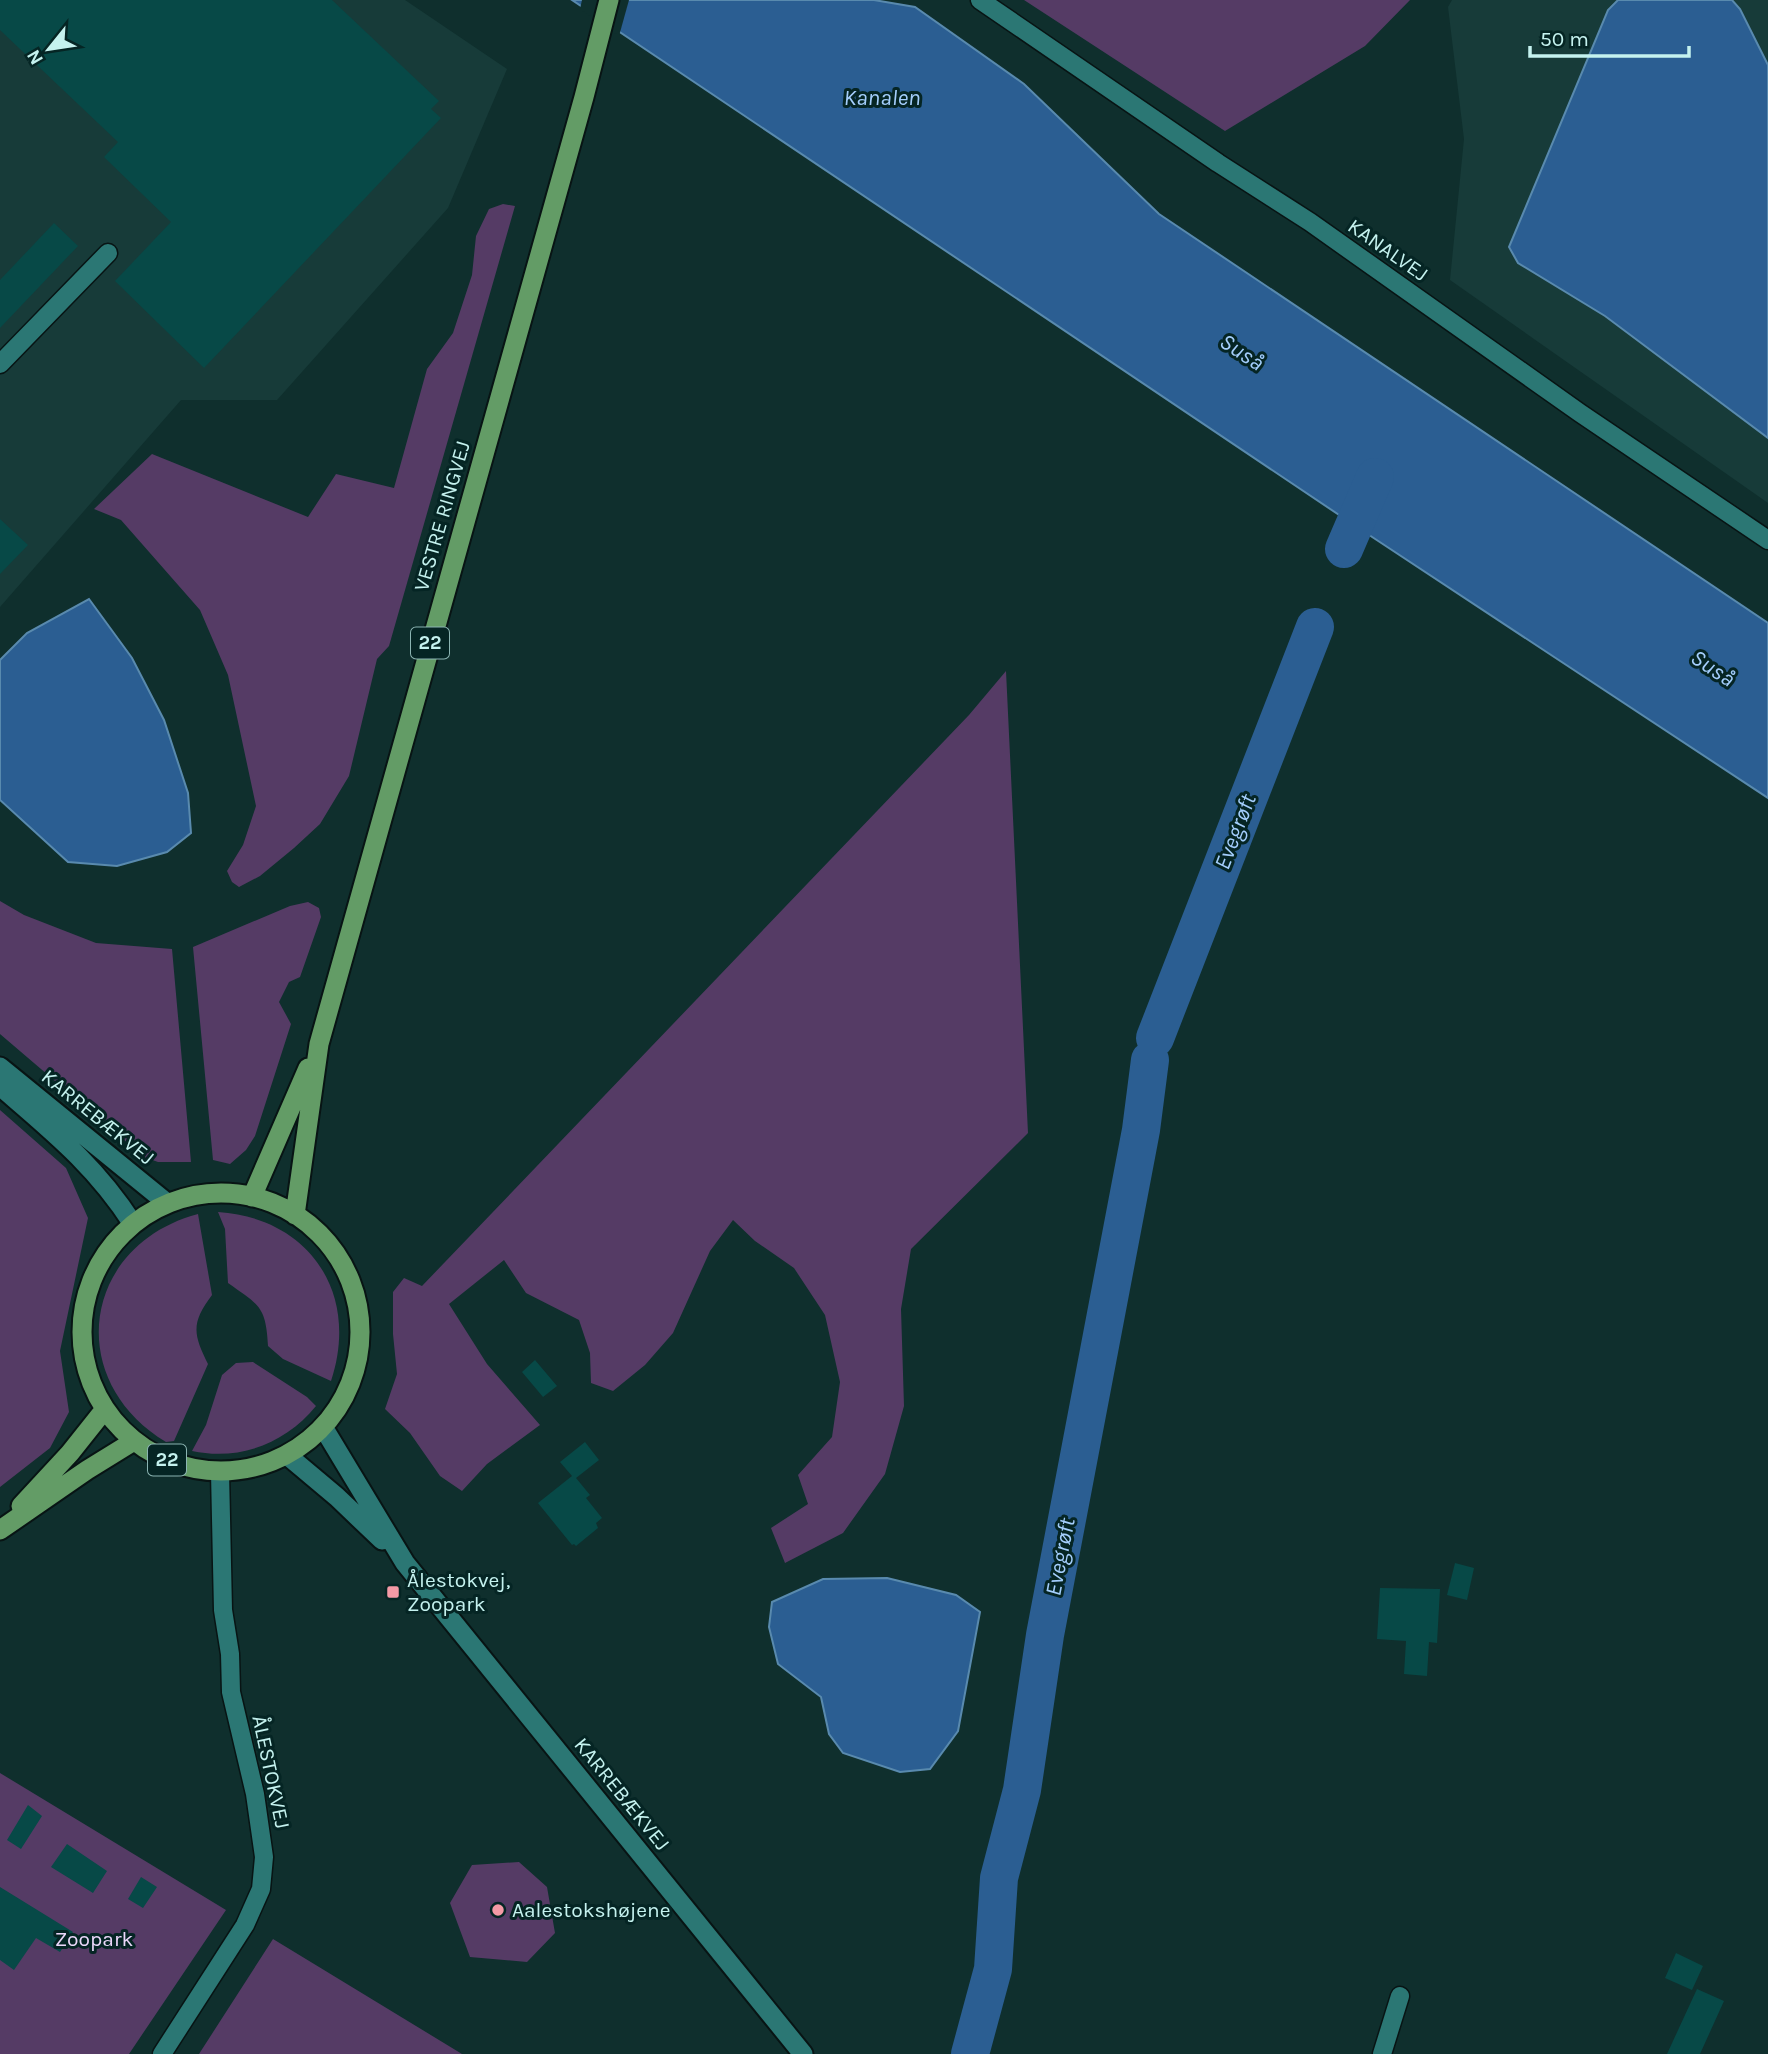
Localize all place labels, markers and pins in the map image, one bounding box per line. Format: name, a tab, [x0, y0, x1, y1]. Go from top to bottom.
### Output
place label: Ålestokvej, Zoopark	[407, 1568, 510, 1616]
marker: Ålestokvej, Zoopark	[385, 1584, 401, 1600]
place label: Aalestokshøjene	[512, 1898, 671, 1922]
marker: Aalestokshøjene	[490, 1902, 506, 1918]

